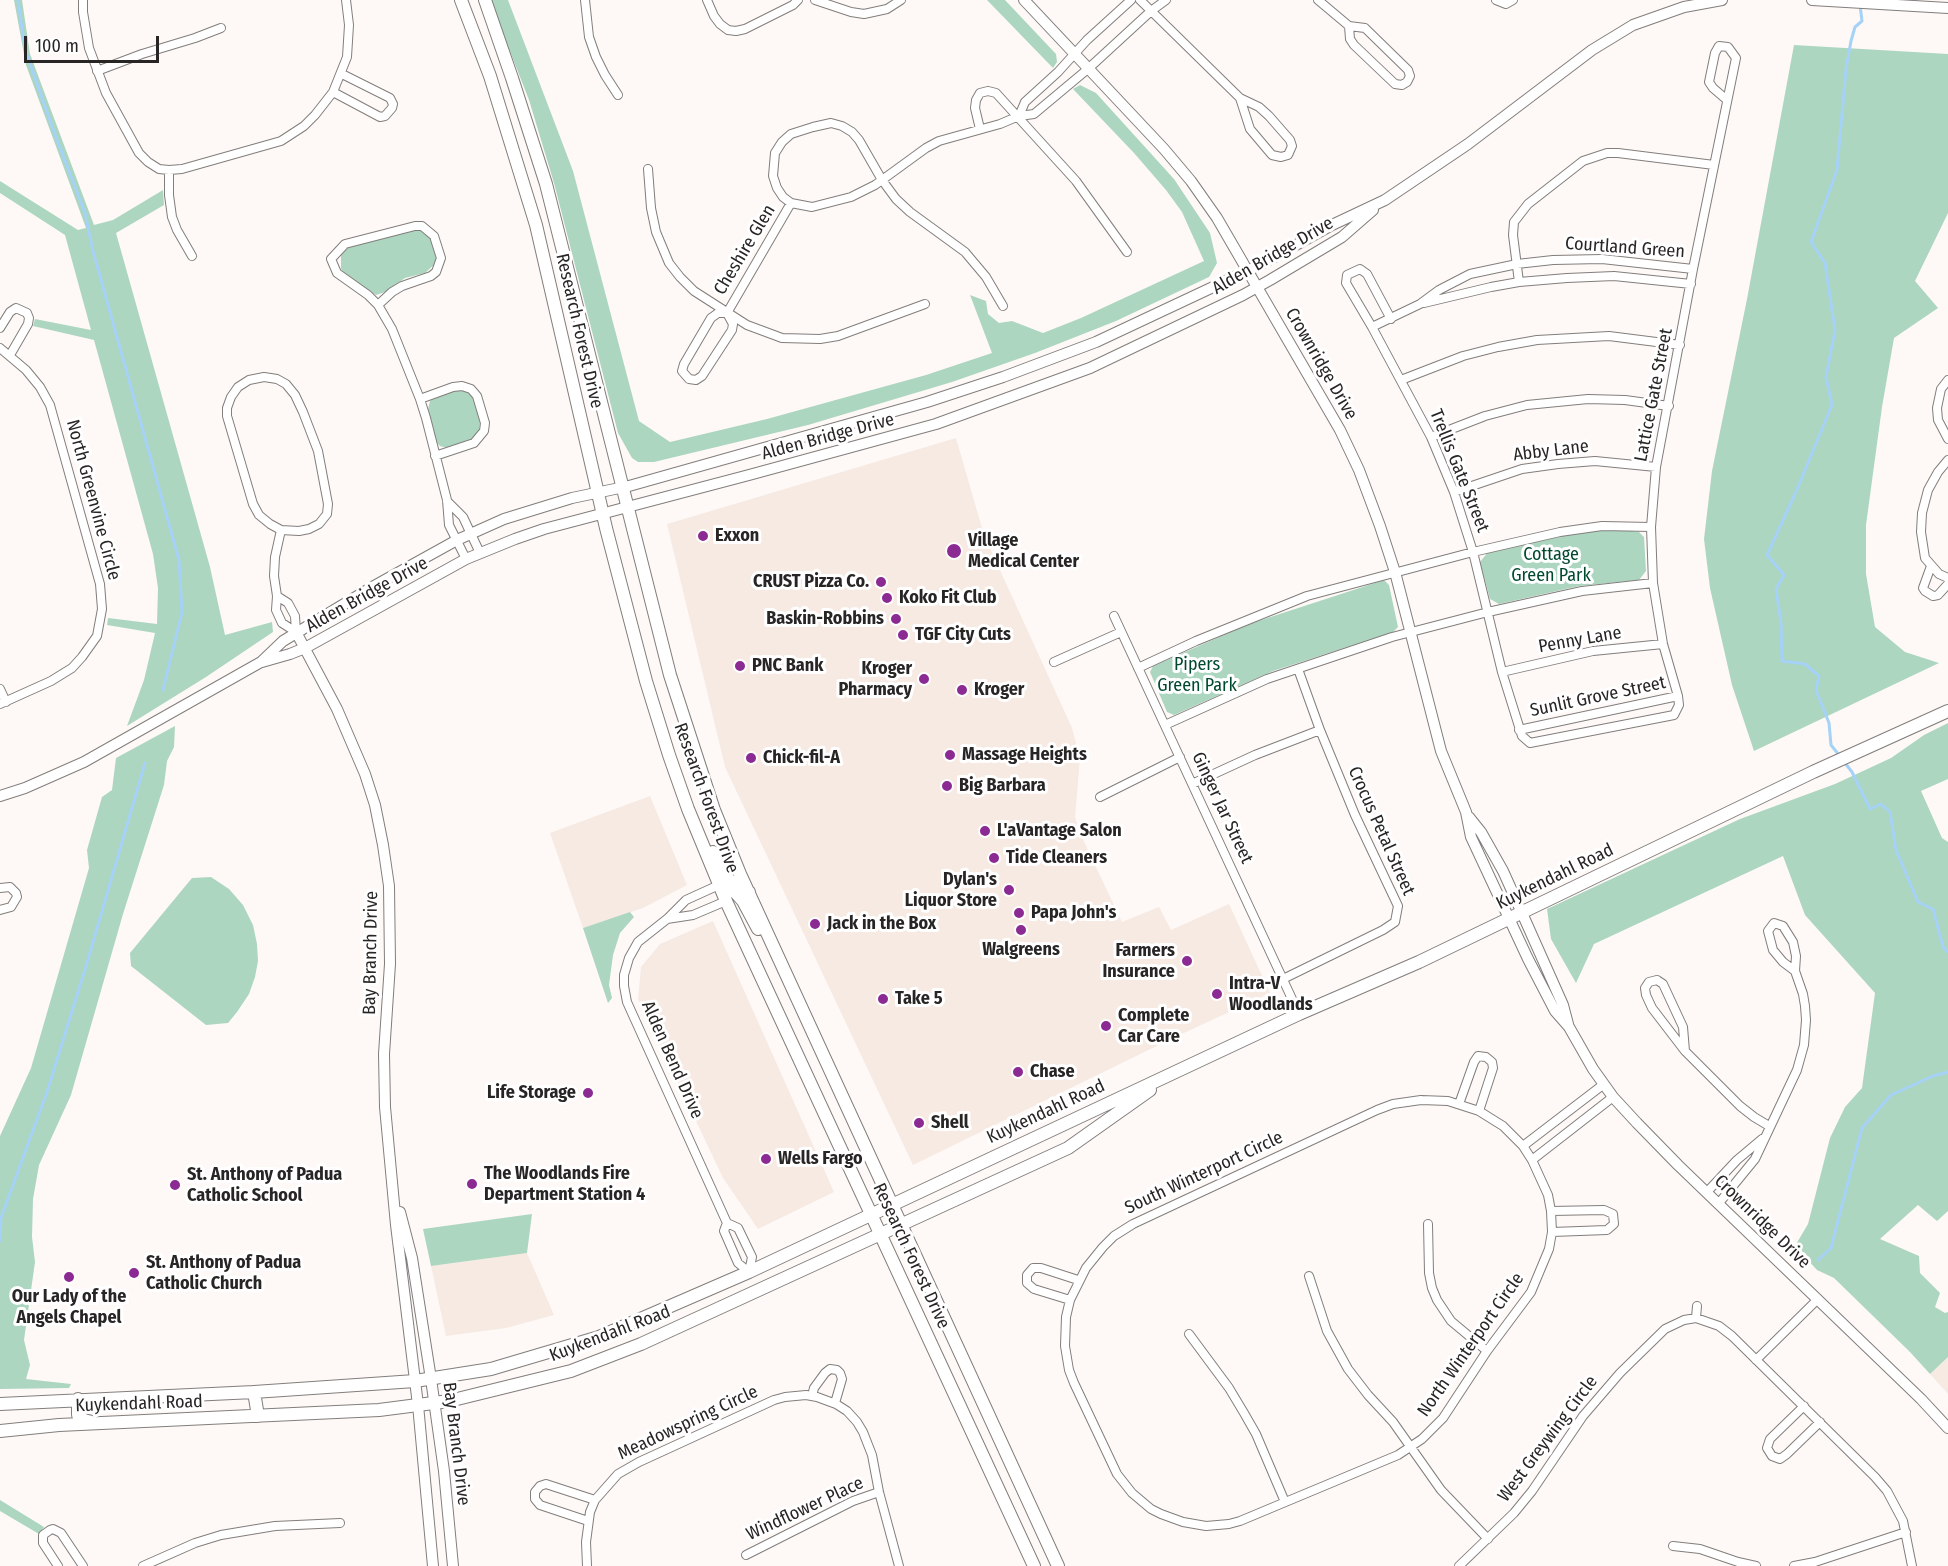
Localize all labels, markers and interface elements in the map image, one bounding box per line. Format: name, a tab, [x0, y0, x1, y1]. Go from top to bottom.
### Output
scale bar	[27, 24, 162, 62]
text: 100 m	[35, 35, 79, 57]
street label: Cheshire Glen	[710, 201, 780, 299]
street label: Alden Bridge Drive	[1209, 213, 1337, 299]
street label: Courtland Green	[1564, 233, 1686, 263]
street label: Research Forest Drive	[551, 252, 607, 410]
street label: Crownridge Drive	[1280, 304, 1362, 424]
street label: Lattice Gate Street	[1630, 326, 1678, 464]
street label: Trellis Gate Street	[1425, 406, 1493, 536]
street label: Alden Bridge Drive	[759, 409, 897, 465]
street label: North Greenvine Circle	[61, 417, 125, 583]
street label: Abby Lane	[1512, 436, 1590, 466]
place label: Exxon	[715, 525, 759, 547]
marker: Exxon	[696, 529, 710, 543]
place label: Village Medical Center	[968, 530, 1079, 572]
marker: Village Medical Center	[945, 542, 963, 560]
park label: Cottage Green Park	[1511, 544, 1591, 586]
street label: Alden Bridge Drive	[302, 553, 432, 637]
place label: CRUST Pizza Co.	[753, 571, 869, 593]
marker: CRUST Pizza Co.	[874, 575, 888, 589]
place label: Koko Fit Club	[899, 587, 997, 609]
marker: Koko Fit Club	[880, 591, 894, 605]
place label: Baskin-Robbins	[766, 608, 884, 630]
marker: Baskin-Robbins	[889, 612, 903, 626]
street label: Penny Lane	[1537, 622, 1623, 658]
place label: TGF City Cuts	[915, 624, 1011, 646]
marker: TGF City Cuts	[896, 628, 910, 642]
park label: Pipers Green Park	[1157, 654, 1237, 696]
place label: PNC Bank	[752, 655, 823, 677]
place label: Kroger Pharmacy	[839, 658, 912, 700]
marker: PNC Bank	[733, 659, 747, 673]
marker: Kroger Pharmacy	[917, 672, 931, 686]
street label: Sunlit Grove Street	[1528, 672, 1668, 722]
place label: Kroger	[974, 679, 1024, 701]
marker: Kroger	[955, 683, 969, 697]
street label: Research Forest Drive	[669, 720, 743, 876]
place label: Massage Heights	[962, 744, 1087, 766]
place label: Chick-fil-A	[763, 747, 840, 769]
marker: Massage Heights	[943, 748, 957, 762]
street label: Ginger Jar Street	[1187, 749, 1257, 867]
marker: Chick-fil-A	[744, 751, 758, 765]
street label: Crocus Petal Street	[1343, 763, 1419, 899]
place label: Big Barbara	[959, 775, 1046, 797]
marker: Big Barbara	[940, 779, 954, 793]
place label: L'aVantage Salon	[997, 820, 1122, 842]
marker: L'aVantage Salon	[978, 824, 992, 838]
street label: Kuykendahl Road	[1493, 839, 1617, 915]
place label: Tide Cleaners	[1006, 847, 1107, 869]
marker: Tide Cleaners	[987, 851, 1001, 865]
place label: Dylan's Liquor Store	[905, 869, 997, 912]
marker: Dylan's Liquor Store	[1002, 883, 1016, 897]
street label: Bay Branch Drive	[359, 891, 383, 1015]
place label: Papa John's	[1031, 902, 1116, 924]
marker: Papa John's	[1012, 906, 1026, 920]
place label: Jack in the Box	[827, 913, 936, 935]
marker: Jack in the Box	[808, 917, 822, 931]
marker: Walgreens	[1014, 923, 1028, 937]
place label: Walgreens	[982, 939, 1060, 961]
place label: Farmers Insurance	[1102, 940, 1175, 982]
marker: Farmers Insurance	[1180, 954, 1194, 968]
place label: Intra-V Woodlands	[1229, 973, 1313, 1016]
marker: Intra-V Woodlands	[1210, 987, 1224, 1001]
place label: Take 5	[895, 988, 943, 1010]
marker: Take 5	[876, 992, 890, 1006]
street label: Alden Bend Drive	[636, 998, 708, 1122]
place label: Complete Car Care	[1118, 1005, 1189, 1048]
marker: Complete Car Care	[1099, 1019, 1113, 1033]
place label: Chase	[1030, 1061, 1075, 1083]
marker: Chase	[1011, 1065, 1025, 1079]
street label: Kuykendahl Road	[984, 1075, 1108, 1149]
place label: Life Storage	[487, 1082, 576, 1104]
marker: Life Storage	[581, 1086, 595, 1100]
place label: Shell	[931, 1112, 969, 1134]
marker: Shell	[912, 1116, 926, 1130]
street label: South Winterport Circle	[1122, 1127, 1286, 1219]
place label: Wells Fargo	[778, 1148, 863, 1170]
marker: Wells Fargo	[759, 1152, 773, 1166]
place label: The Woodlands Fire Department Station 4	[484, 1163, 645, 1206]
place label: St. Anthony of Padua Catholic School	[187, 1164, 342, 1206]
street label: Crownridge Drive	[1709, 1171, 1815, 1273]
marker: The Woodlands Fire Department Station 4	[465, 1177, 479, 1191]
marker: St. Anthony of Padua Catholic School	[168, 1178, 182, 1192]
street label: Research Forest Drive	[868, 1180, 954, 1332]
place label: St. Anthony of Padua Catholic Church	[146, 1252, 301, 1294]
marker: St. Anthony of Padua Catholic Church	[127, 1266, 141, 1280]
street label: North Winterport Circle	[1413, 1269, 1529, 1421]
marker: Our Lady of the Angels Chapel	[62, 1270, 76, 1284]
place label: Our Lady of the Angels Chapel	[12, 1286, 126, 1328]
street label: Kuykendahl Road	[547, 1301, 673, 1367]
street label: West Greywing Circle	[1494, 1372, 1602, 1506]
street label: Bay Branch Drive	[438, 1381, 474, 1507]
street label: Meadowspring Circle	[614, 1381, 762, 1465]
street label: Kuykendahl Road	[75, 1391, 203, 1417]
street label: Windflower Place	[743, 1472, 867, 1546]

